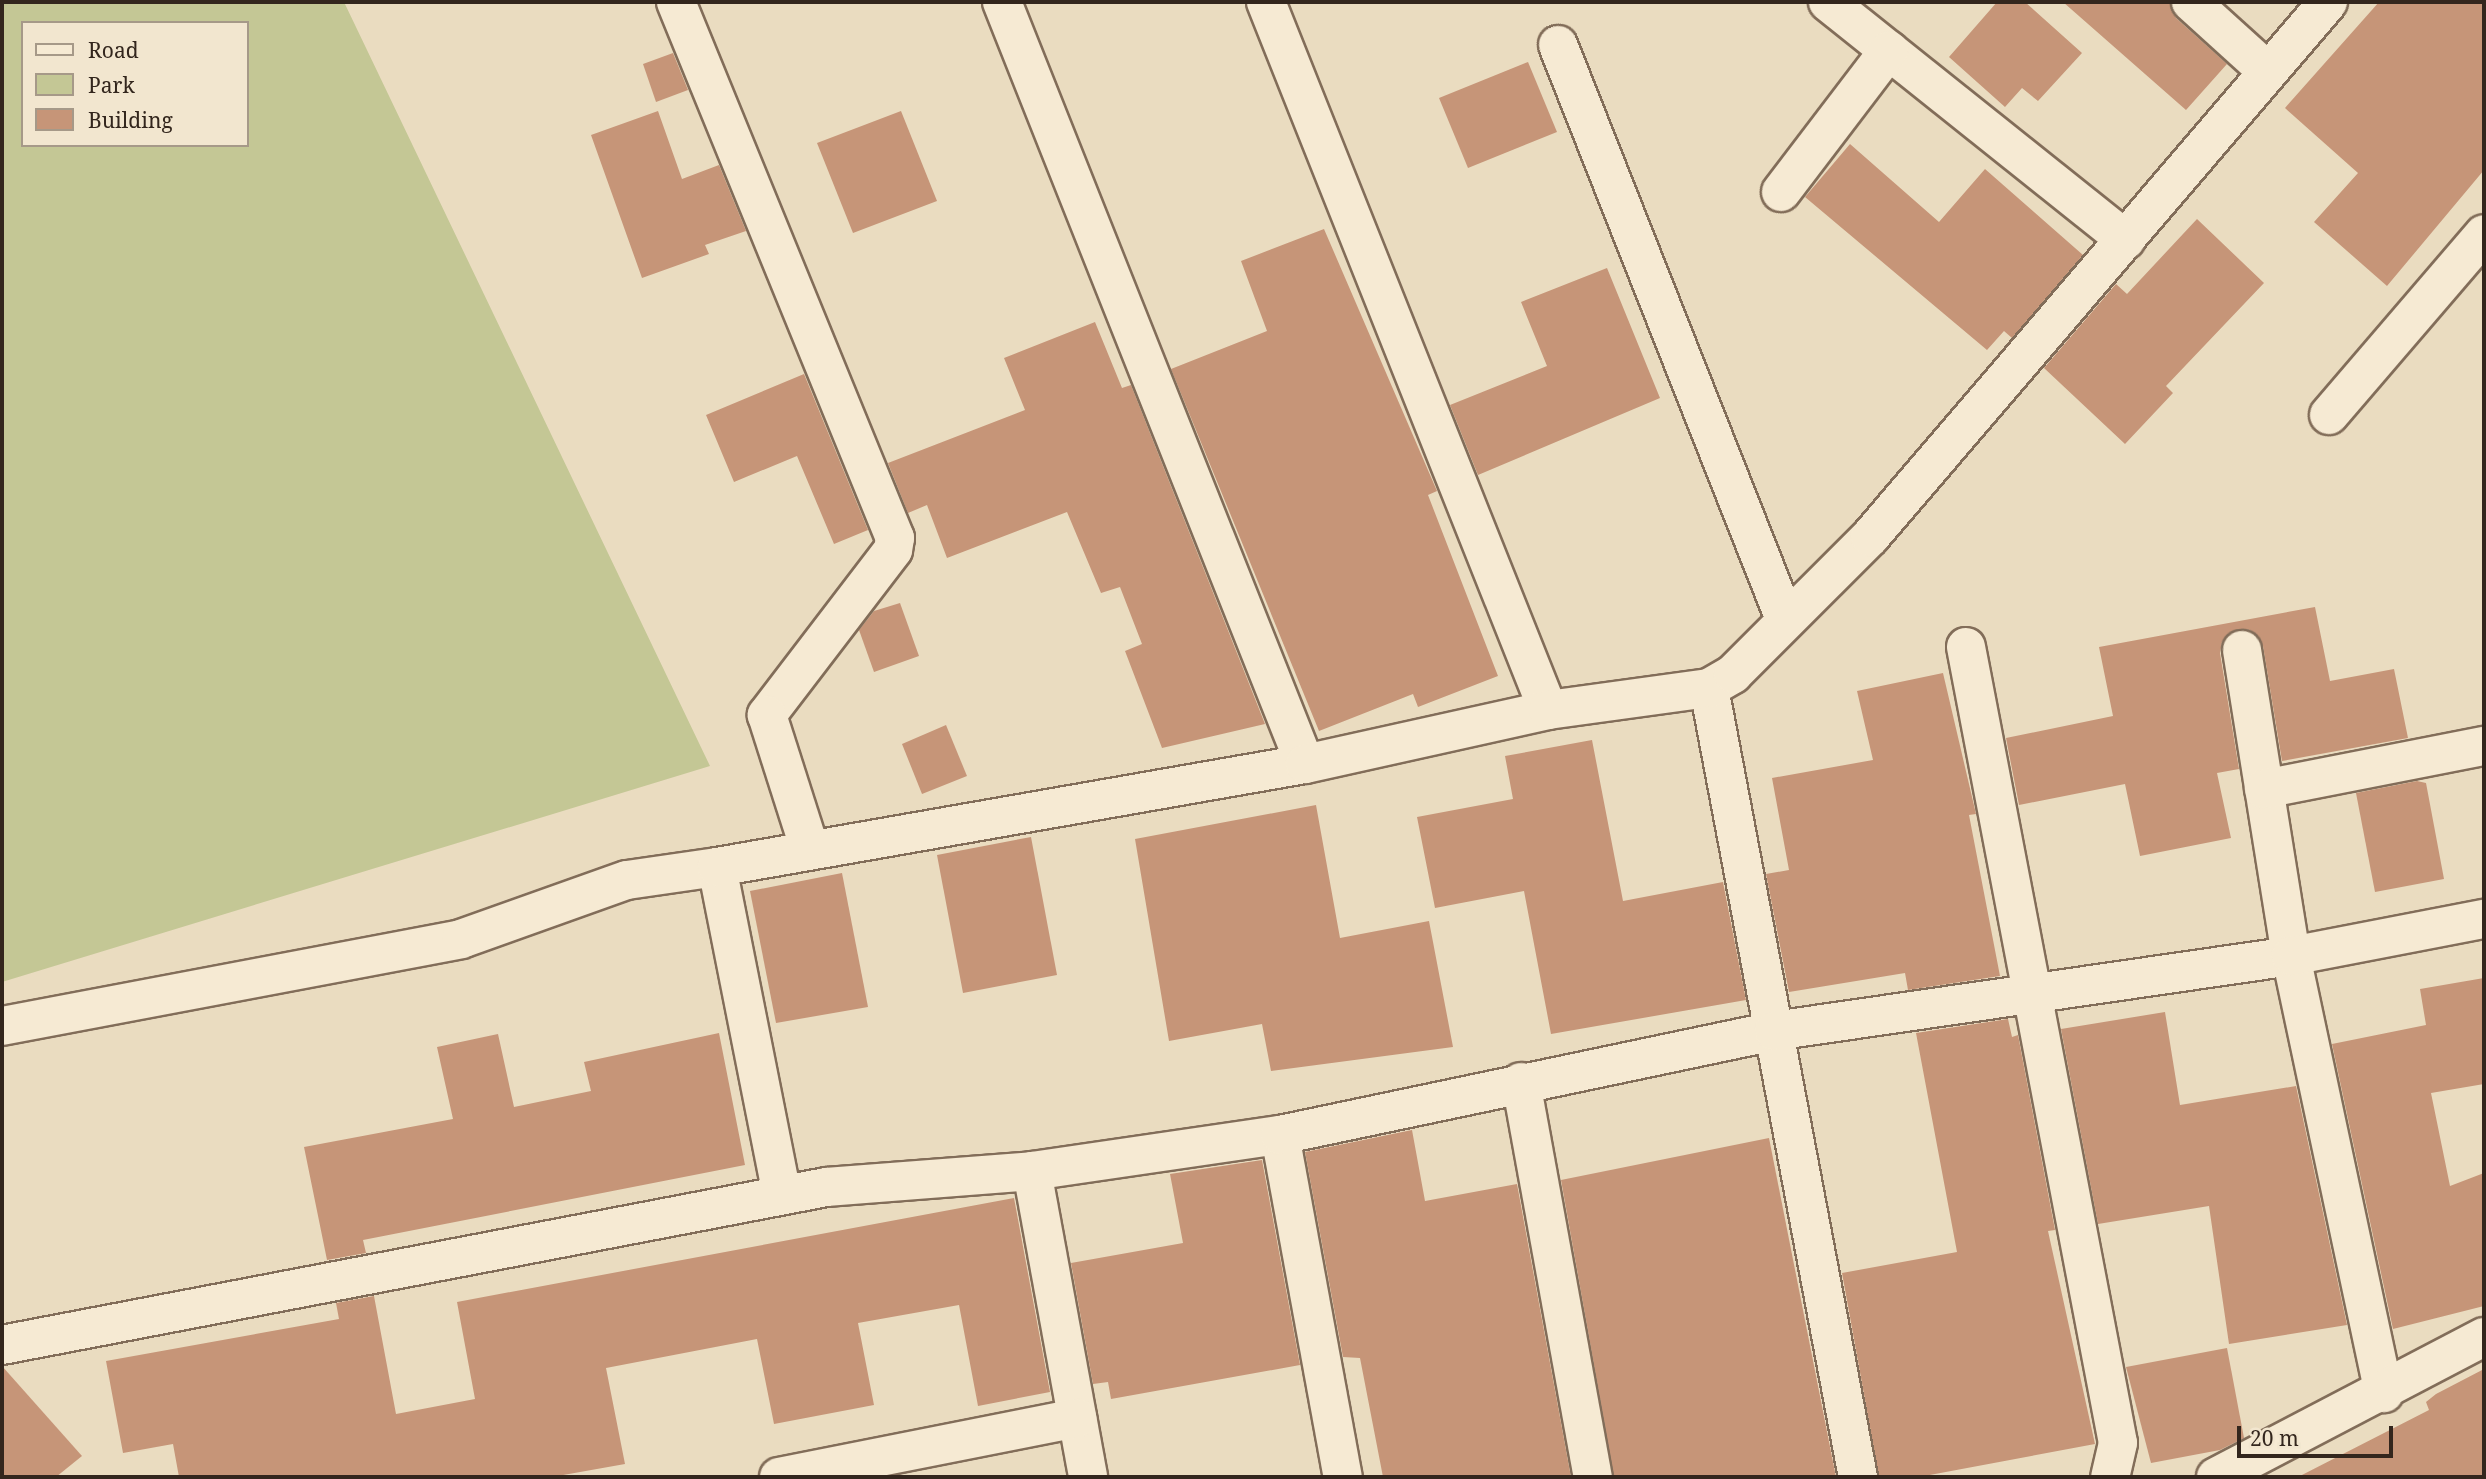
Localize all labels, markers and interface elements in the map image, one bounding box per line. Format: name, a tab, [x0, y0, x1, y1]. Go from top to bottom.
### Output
legend	[21, 21, 248, 147]
text: Road	[88, 36, 139, 64]
text: Park	[88, 71, 135, 99]
text: Building	[88, 106, 173, 134]
scale bar	[2241, 1412, 2397, 1456]
text: 20 m	[2250, 1424, 2299, 1452]

